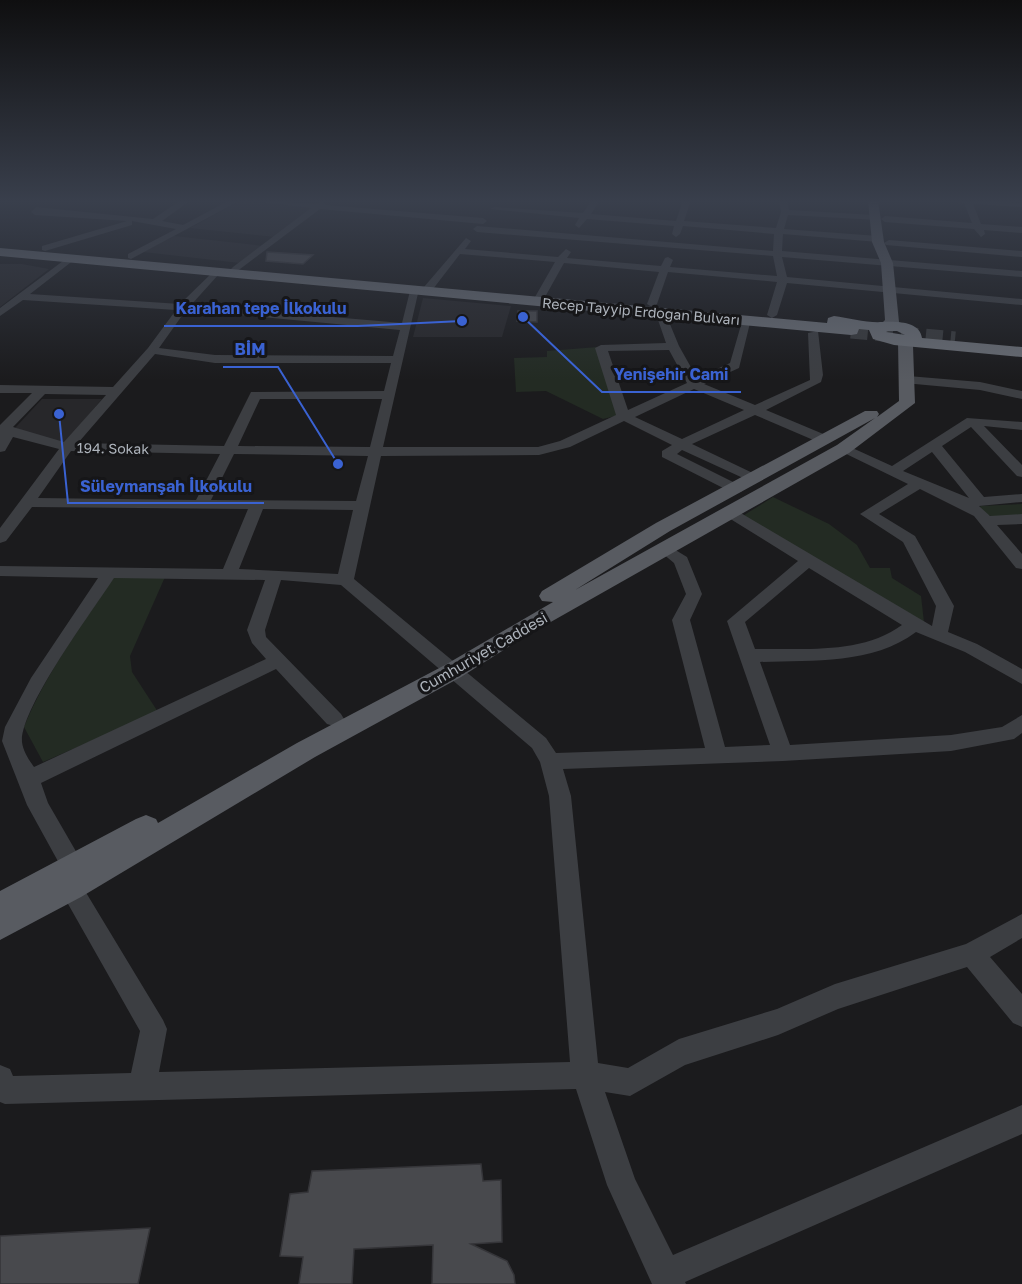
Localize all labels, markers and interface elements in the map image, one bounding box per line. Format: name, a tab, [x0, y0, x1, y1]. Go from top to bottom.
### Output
callout: Karahan tepe İlkokulu	[164, 292, 358, 326]
street label: Recep Tayyip Erdoğan Bulvarı	[541, 294, 741, 328]
text: Karahan tepe İlkokulu	[176, 298, 346, 318]
callout: BİM	[223, 333, 278, 367]
text: BİM	[235, 339, 265, 359]
callout: Yenişehir Cami	[602, 358, 741, 392]
text: Yenişehir Cami	[614, 364, 729, 384]
street label: 194. Sokak	[77, 439, 149, 457]
callout: Süleymanşah İlkokulu	[68, 469, 264, 503]
text: Süleymanşah İlkokulu	[80, 476, 252, 496]
street label: Cumhuriyet Caddesi	[416, 608, 550, 696]

